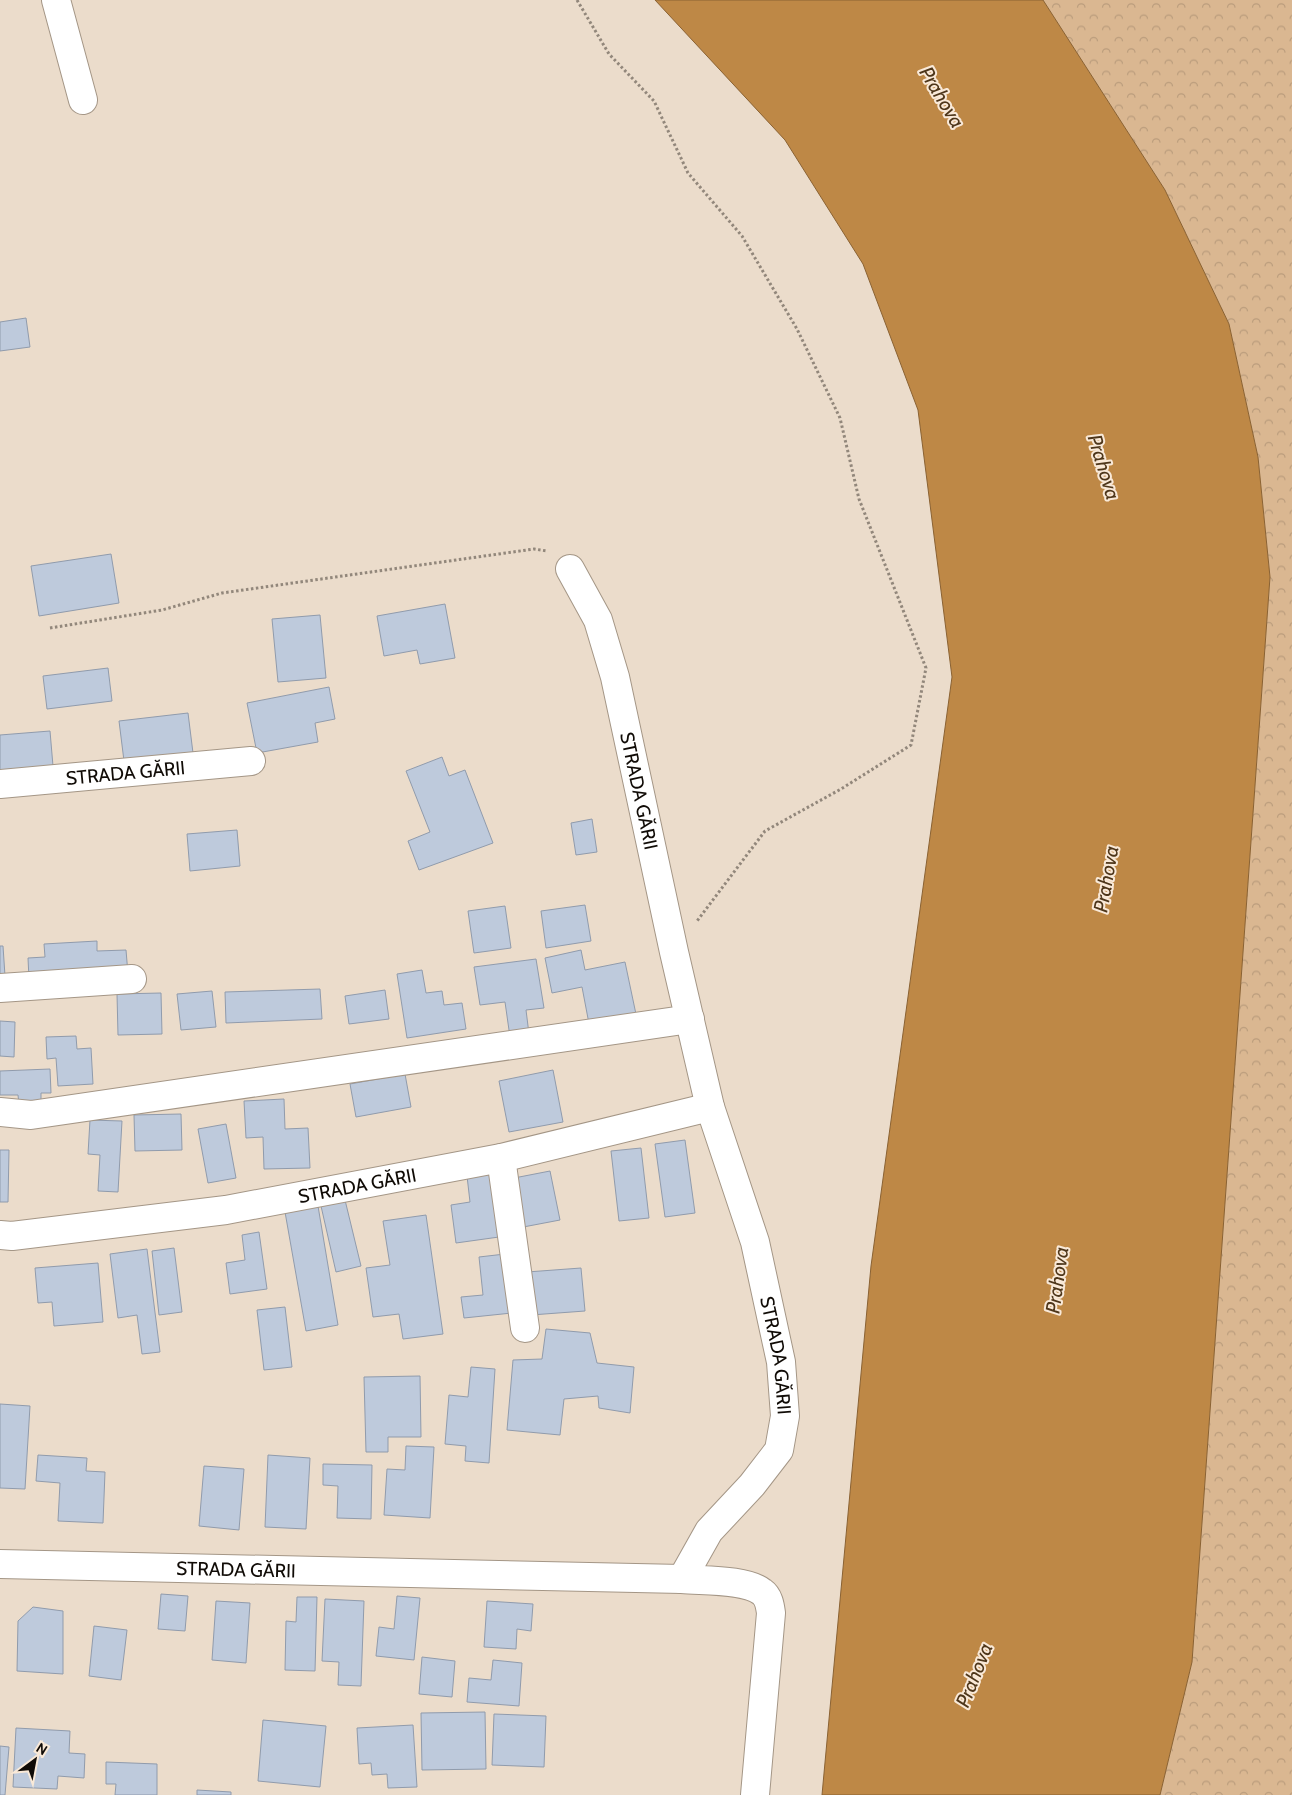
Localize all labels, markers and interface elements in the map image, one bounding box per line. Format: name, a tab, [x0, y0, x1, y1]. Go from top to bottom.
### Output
water label: Prahova	[914, 62, 970, 132]
water label: Prahova	[1083, 431, 1125, 503]
street label: STRADA GĂRII	[616, 730, 663, 852]
street label: STRADA GĂRII	[65, 756, 186, 789]
water label: Prahova	[1088, 844, 1124, 914]
street label: STRADA GĂRII	[296, 1163, 418, 1208]
water label: Prahova	[1040, 1245, 1074, 1315]
street label: STRADA GĂRII	[756, 1294, 796, 1415]
street label: STRADA GĂRII	[176, 1556, 296, 1582]
water label: Prahova	[950, 1639, 998, 1711]
north arrow	[10, 1735, 60, 1785]
text: N	[33, 1739, 51, 1759]

